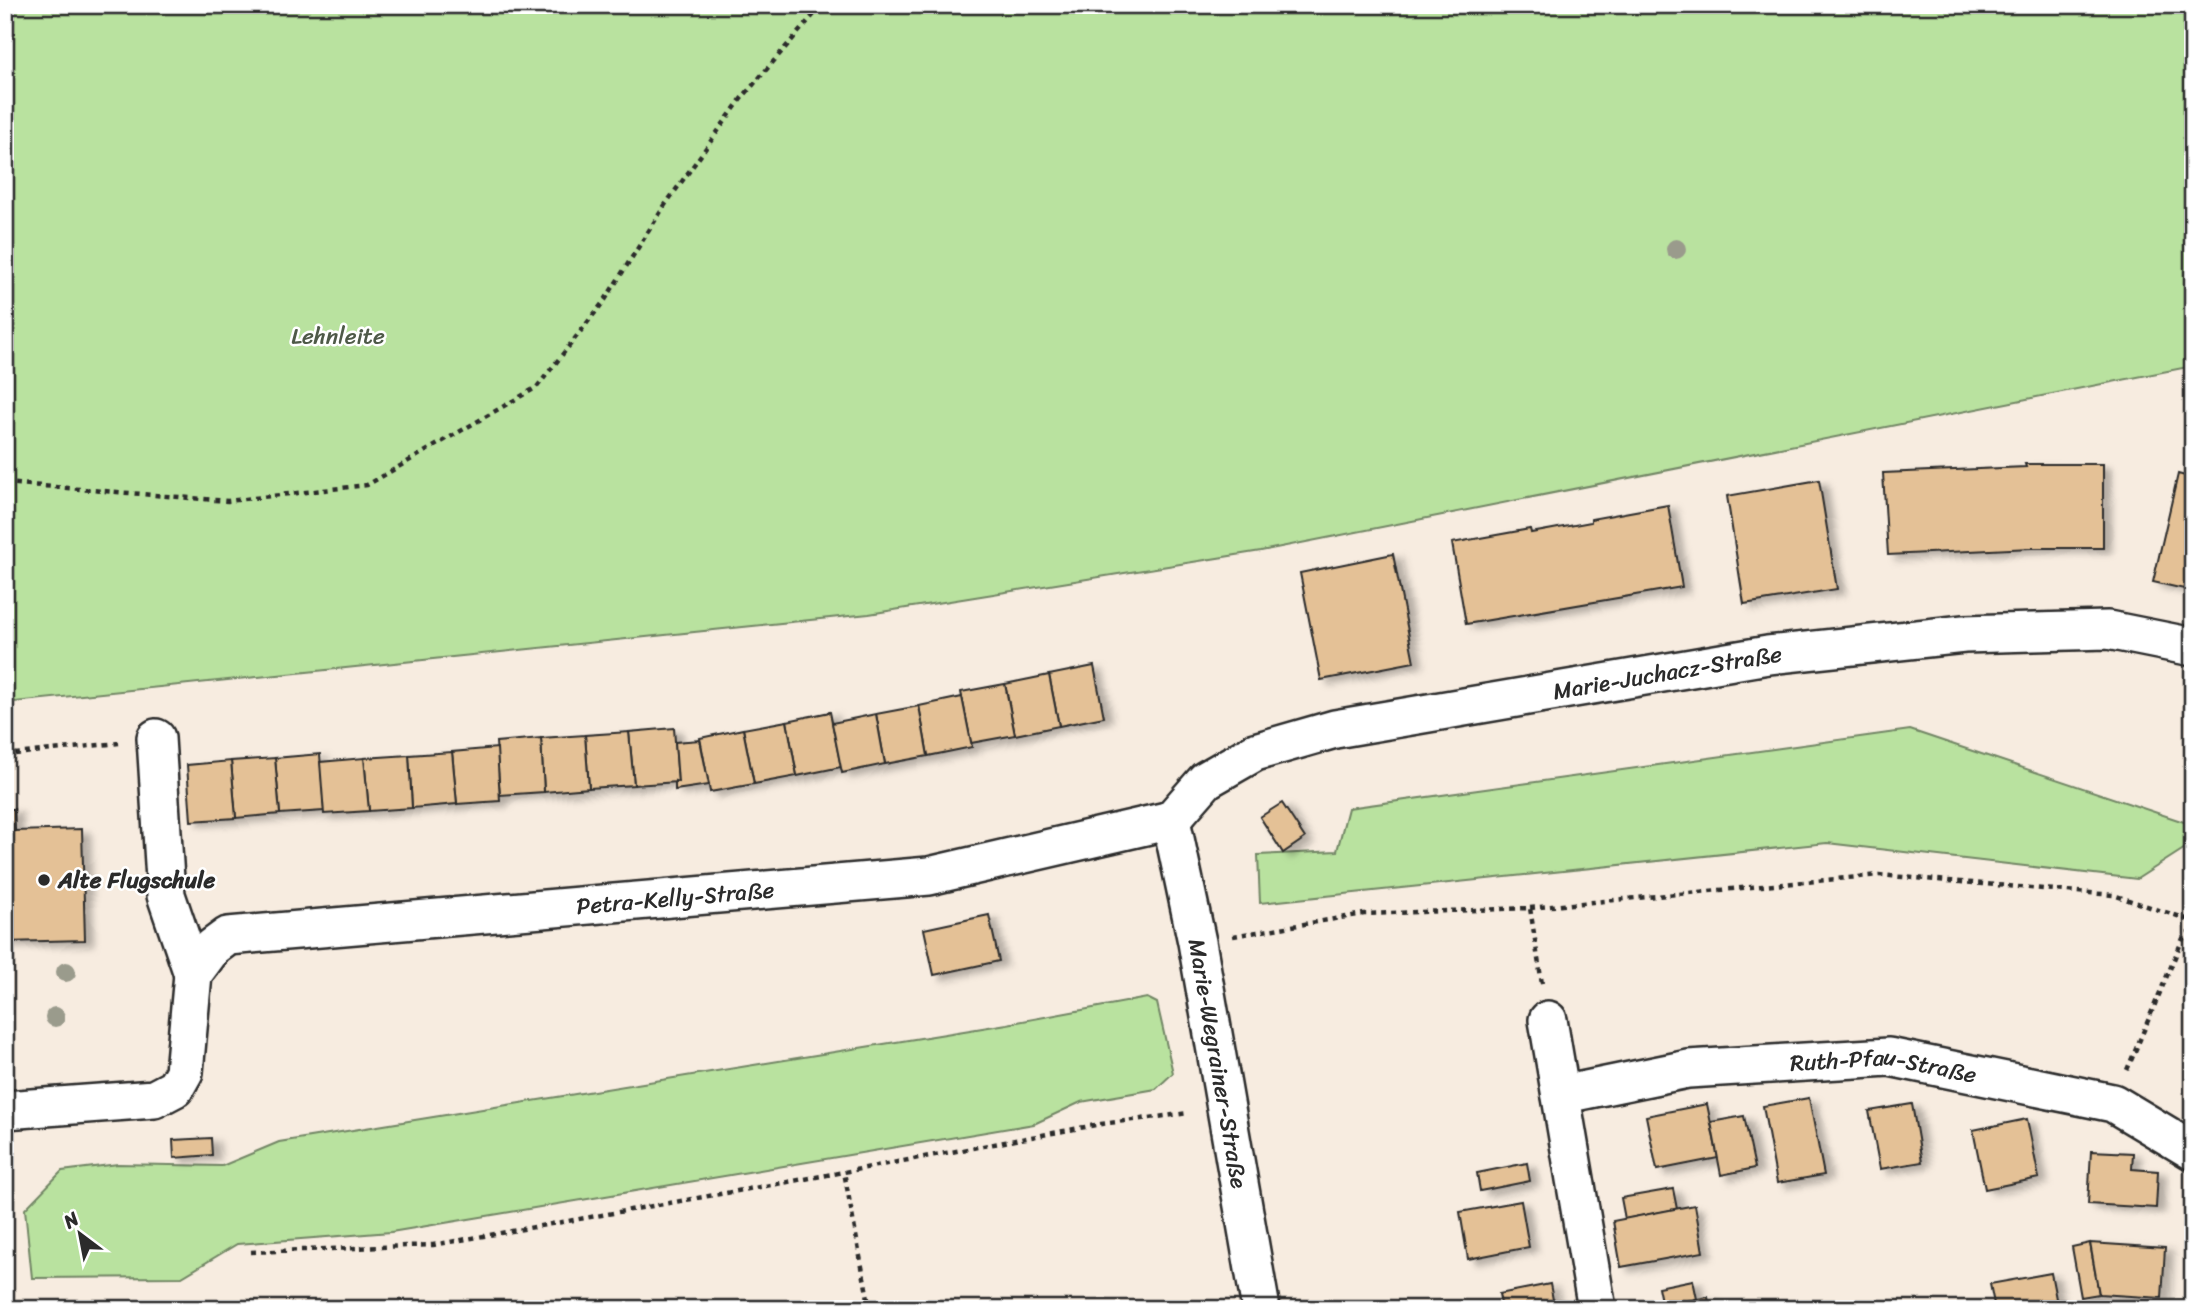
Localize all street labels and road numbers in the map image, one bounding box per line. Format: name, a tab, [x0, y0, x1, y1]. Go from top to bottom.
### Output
street label: Marie-Juchacz-Straße	[1550, 633, 1784, 712]
street label: Petra-Kelly-Straße	[575, 869, 776, 927]
street label: Marie-Wegrainer-Straße	[1176, 935, 1260, 1191]
street label: Ruth-Pfau-Straße	[1789, 1036, 1981, 1095]

